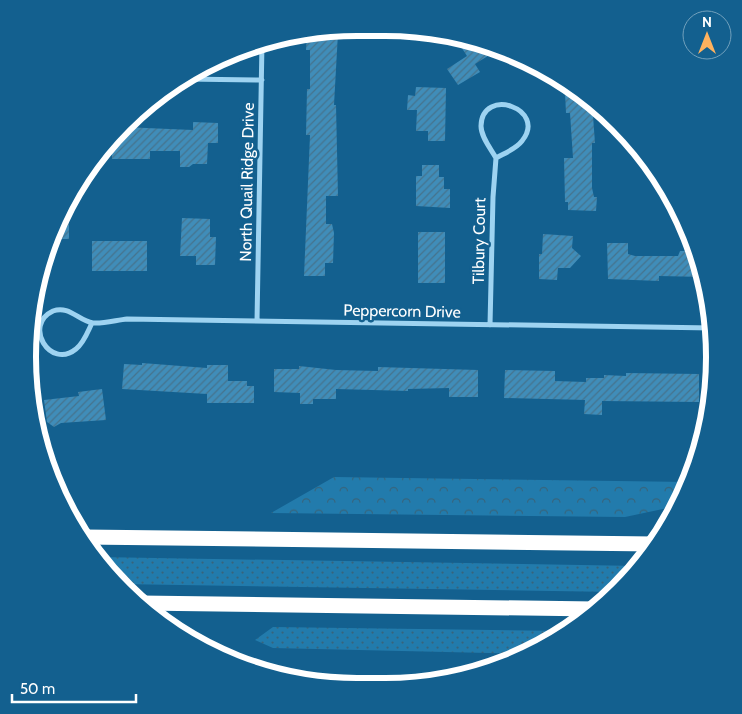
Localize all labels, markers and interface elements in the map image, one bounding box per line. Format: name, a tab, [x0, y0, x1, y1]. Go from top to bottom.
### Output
north arrow	[682, 10, 732, 60]
text: N	[702, 13, 712, 31]
street label: North Quail Ridge Drive	[236, 102, 258, 262]
street label: Tilbury Court	[469, 197, 489, 285]
street label: Peppercorn Drive	[343, 300, 461, 322]
scale bar	[12, 672, 136, 704]
text: 50 m	[20, 680, 55, 698]

